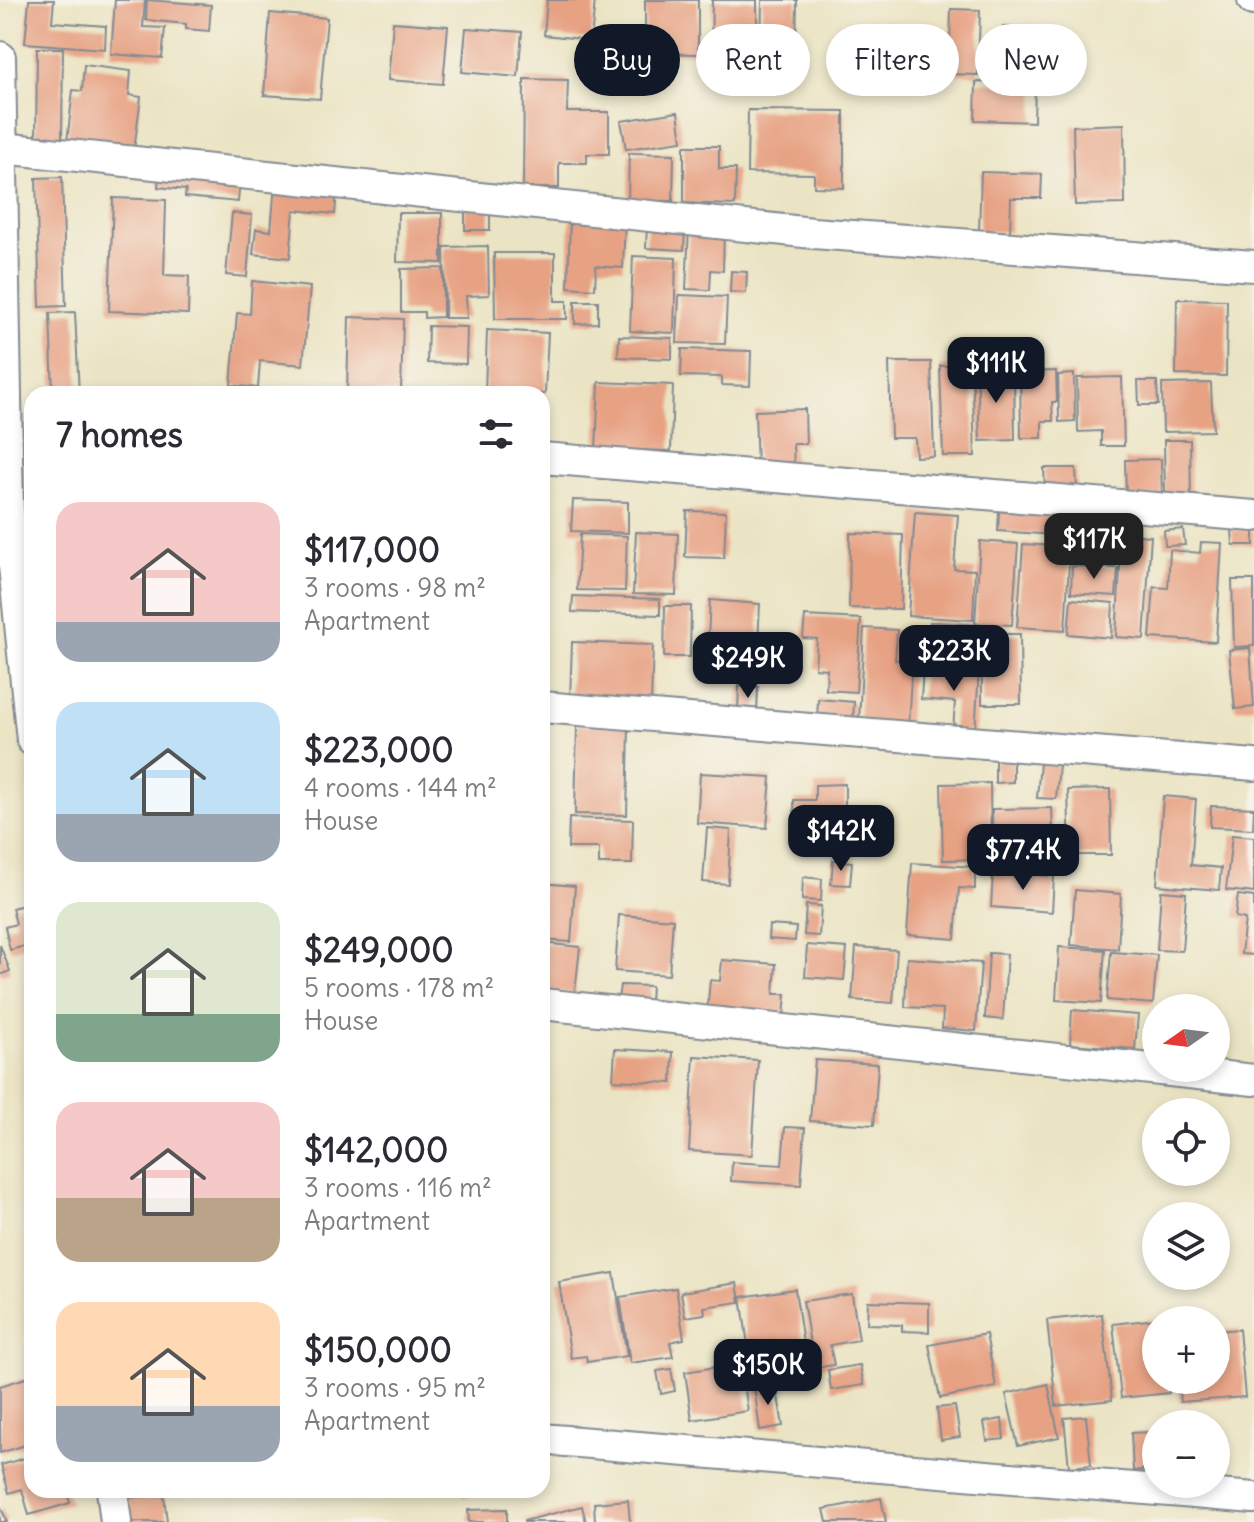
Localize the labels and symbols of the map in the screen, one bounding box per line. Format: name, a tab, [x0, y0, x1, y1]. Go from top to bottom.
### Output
pin: $111K	[940, 337, 1052, 405]
pin: $117K	[1038, 513, 1150, 581]
pin: $223K	[898, 625, 1010, 693]
pin: $249K	[692, 632, 804, 700]
pin: $142K	[785, 805, 897, 873]
pin: $77.4K	[958, 824, 1088, 892]
north arrow	[1142, 994, 1230, 1082]
pin: $150K	[712, 1339, 824, 1407]

